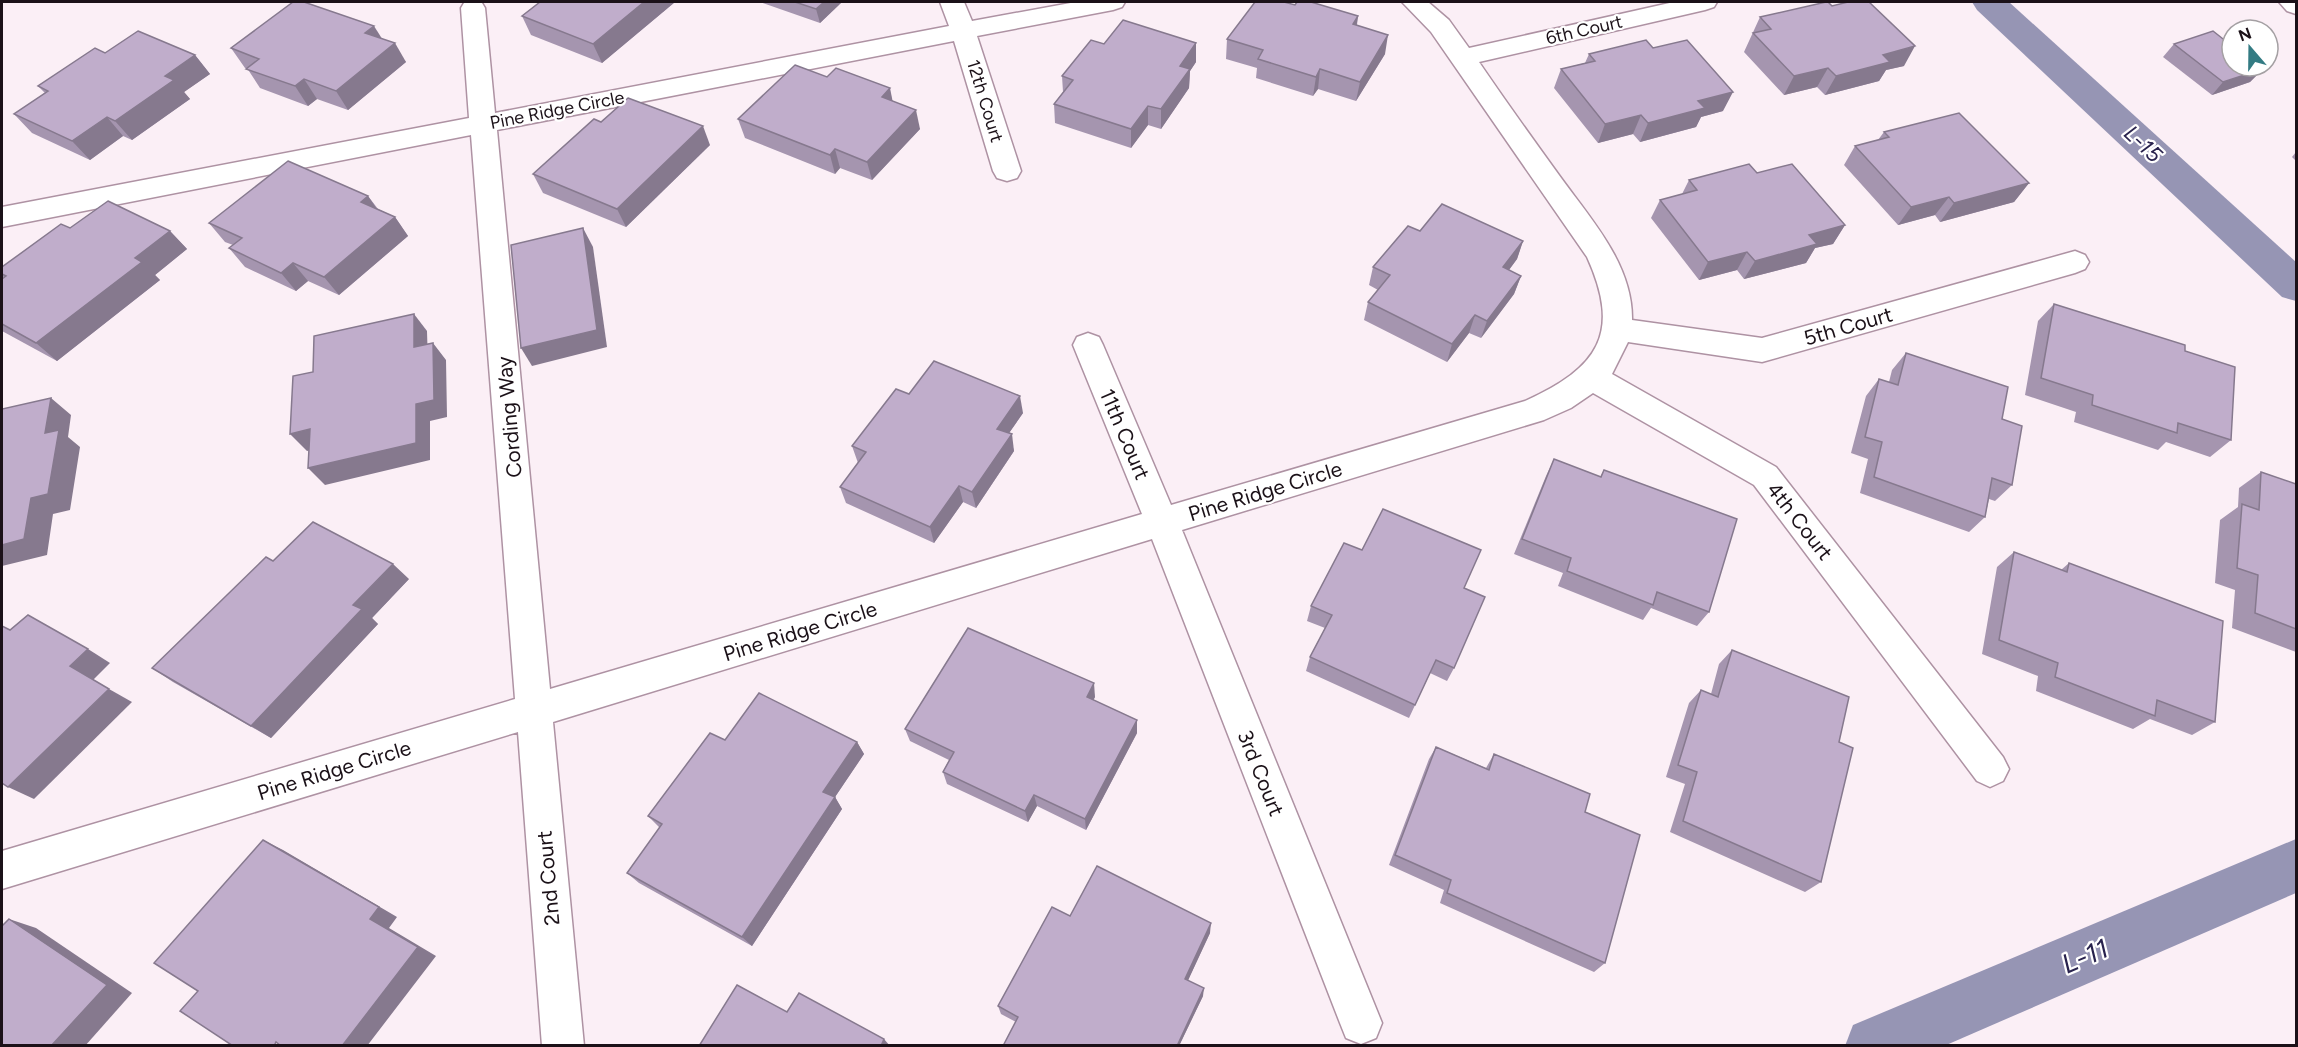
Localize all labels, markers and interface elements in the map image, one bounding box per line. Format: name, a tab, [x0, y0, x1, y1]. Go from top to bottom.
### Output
street label: 6th Court	[1544, 10, 1625, 49]
north arrow	[2220, 18, 2280, 78]
text: N	[2236, 23, 2254, 45]
street label: 12th Court	[962, 57, 1008, 145]
street label: Pine Ridge Circle	[488, 86, 626, 134]
water label: L-15	[2118, 120, 2168, 169]
street label: 5th Court	[1801, 301, 1895, 351]
street label: Cording Way	[491, 355, 527, 479]
street label: 11th Court	[1095, 385, 1155, 483]
street label: Pine Ridge Circle	[1185, 456, 1345, 526]
street label: 4th Court	[1762, 477, 1838, 565]
street label: Pine Ridge Circle	[720, 596, 880, 666]
street label: 3rd Court	[1233, 727, 1289, 820]
street label: Pine Ridge Circle	[254, 735, 414, 805]
street label: 2nd Court	[531, 830, 565, 926]
water label: L-11	[2057, 932, 2113, 980]

